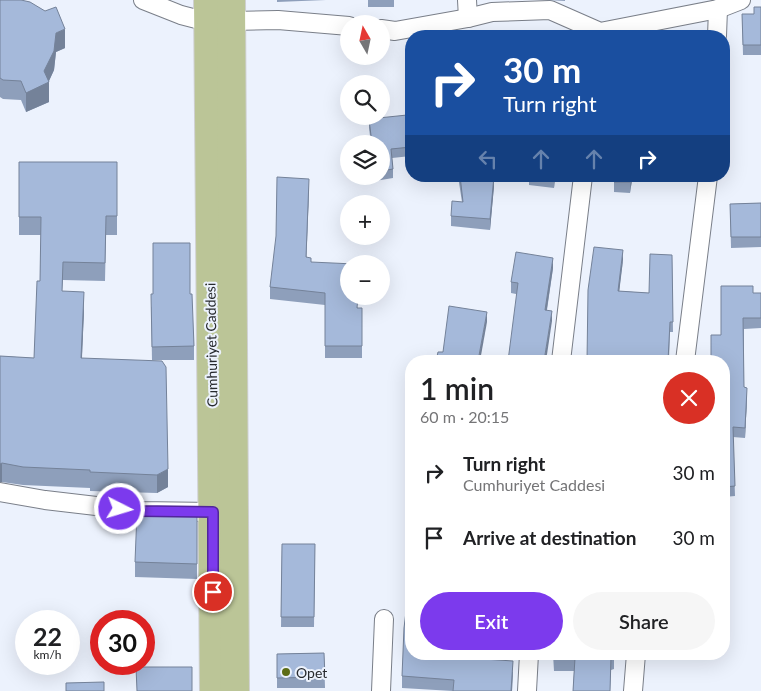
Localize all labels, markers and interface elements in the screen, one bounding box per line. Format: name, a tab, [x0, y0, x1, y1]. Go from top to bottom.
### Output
north arrow	[340, 15, 390, 65]
map controls	[340, 15, 390, 305]
text: 30 m	[503, 48, 581, 90]
icon: right	[420, 50, 485, 115]
button: search	[340, 75, 390, 125]
text: Turn right	[503, 90, 597, 117]
button: layers	[340, 135, 390, 185]
icon: left	[474, 145, 502, 173]
icon: ahead	[527, 145, 555, 173]
icon: ahead	[580, 145, 608, 173]
icon: right	[633, 145, 661, 173]
button: +	[340, 195, 390, 245]
button: −	[340, 255, 390, 305]
street label: Cumhuriyet Caddesi	[201, 283, 221, 407]
text: 1 min	[420, 370, 494, 406]
button: close	[663, 372, 715, 424]
text: 60 m · 20:15	[420, 407, 509, 426]
text: Turn right	[463, 452, 545, 475]
icon: right	[420, 459, 448, 487]
text: 30 m	[672, 461, 715, 484]
text: Cumhuriyet Caddesi	[463, 475, 605, 494]
position arrow	[93, 482, 145, 534]
icon: arrive	[420, 524, 448, 552]
text: Arrive at destination	[463, 526, 636, 549]
text: 30 m	[672, 526, 715, 549]
pin	[192, 571, 234, 613]
icon: arrive	[199, 578, 227, 606]
button: Exit	[420, 592, 563, 650]
button: Share	[573, 592, 715, 650]
speed limit sign: 30	[90, 610, 155, 675]
text: 22	[33, 621, 62, 651]
text: km/h	[33, 647, 62, 662]
place label: Opet	[296, 664, 327, 681]
marker: Opet	[280, 666, 292, 678]

